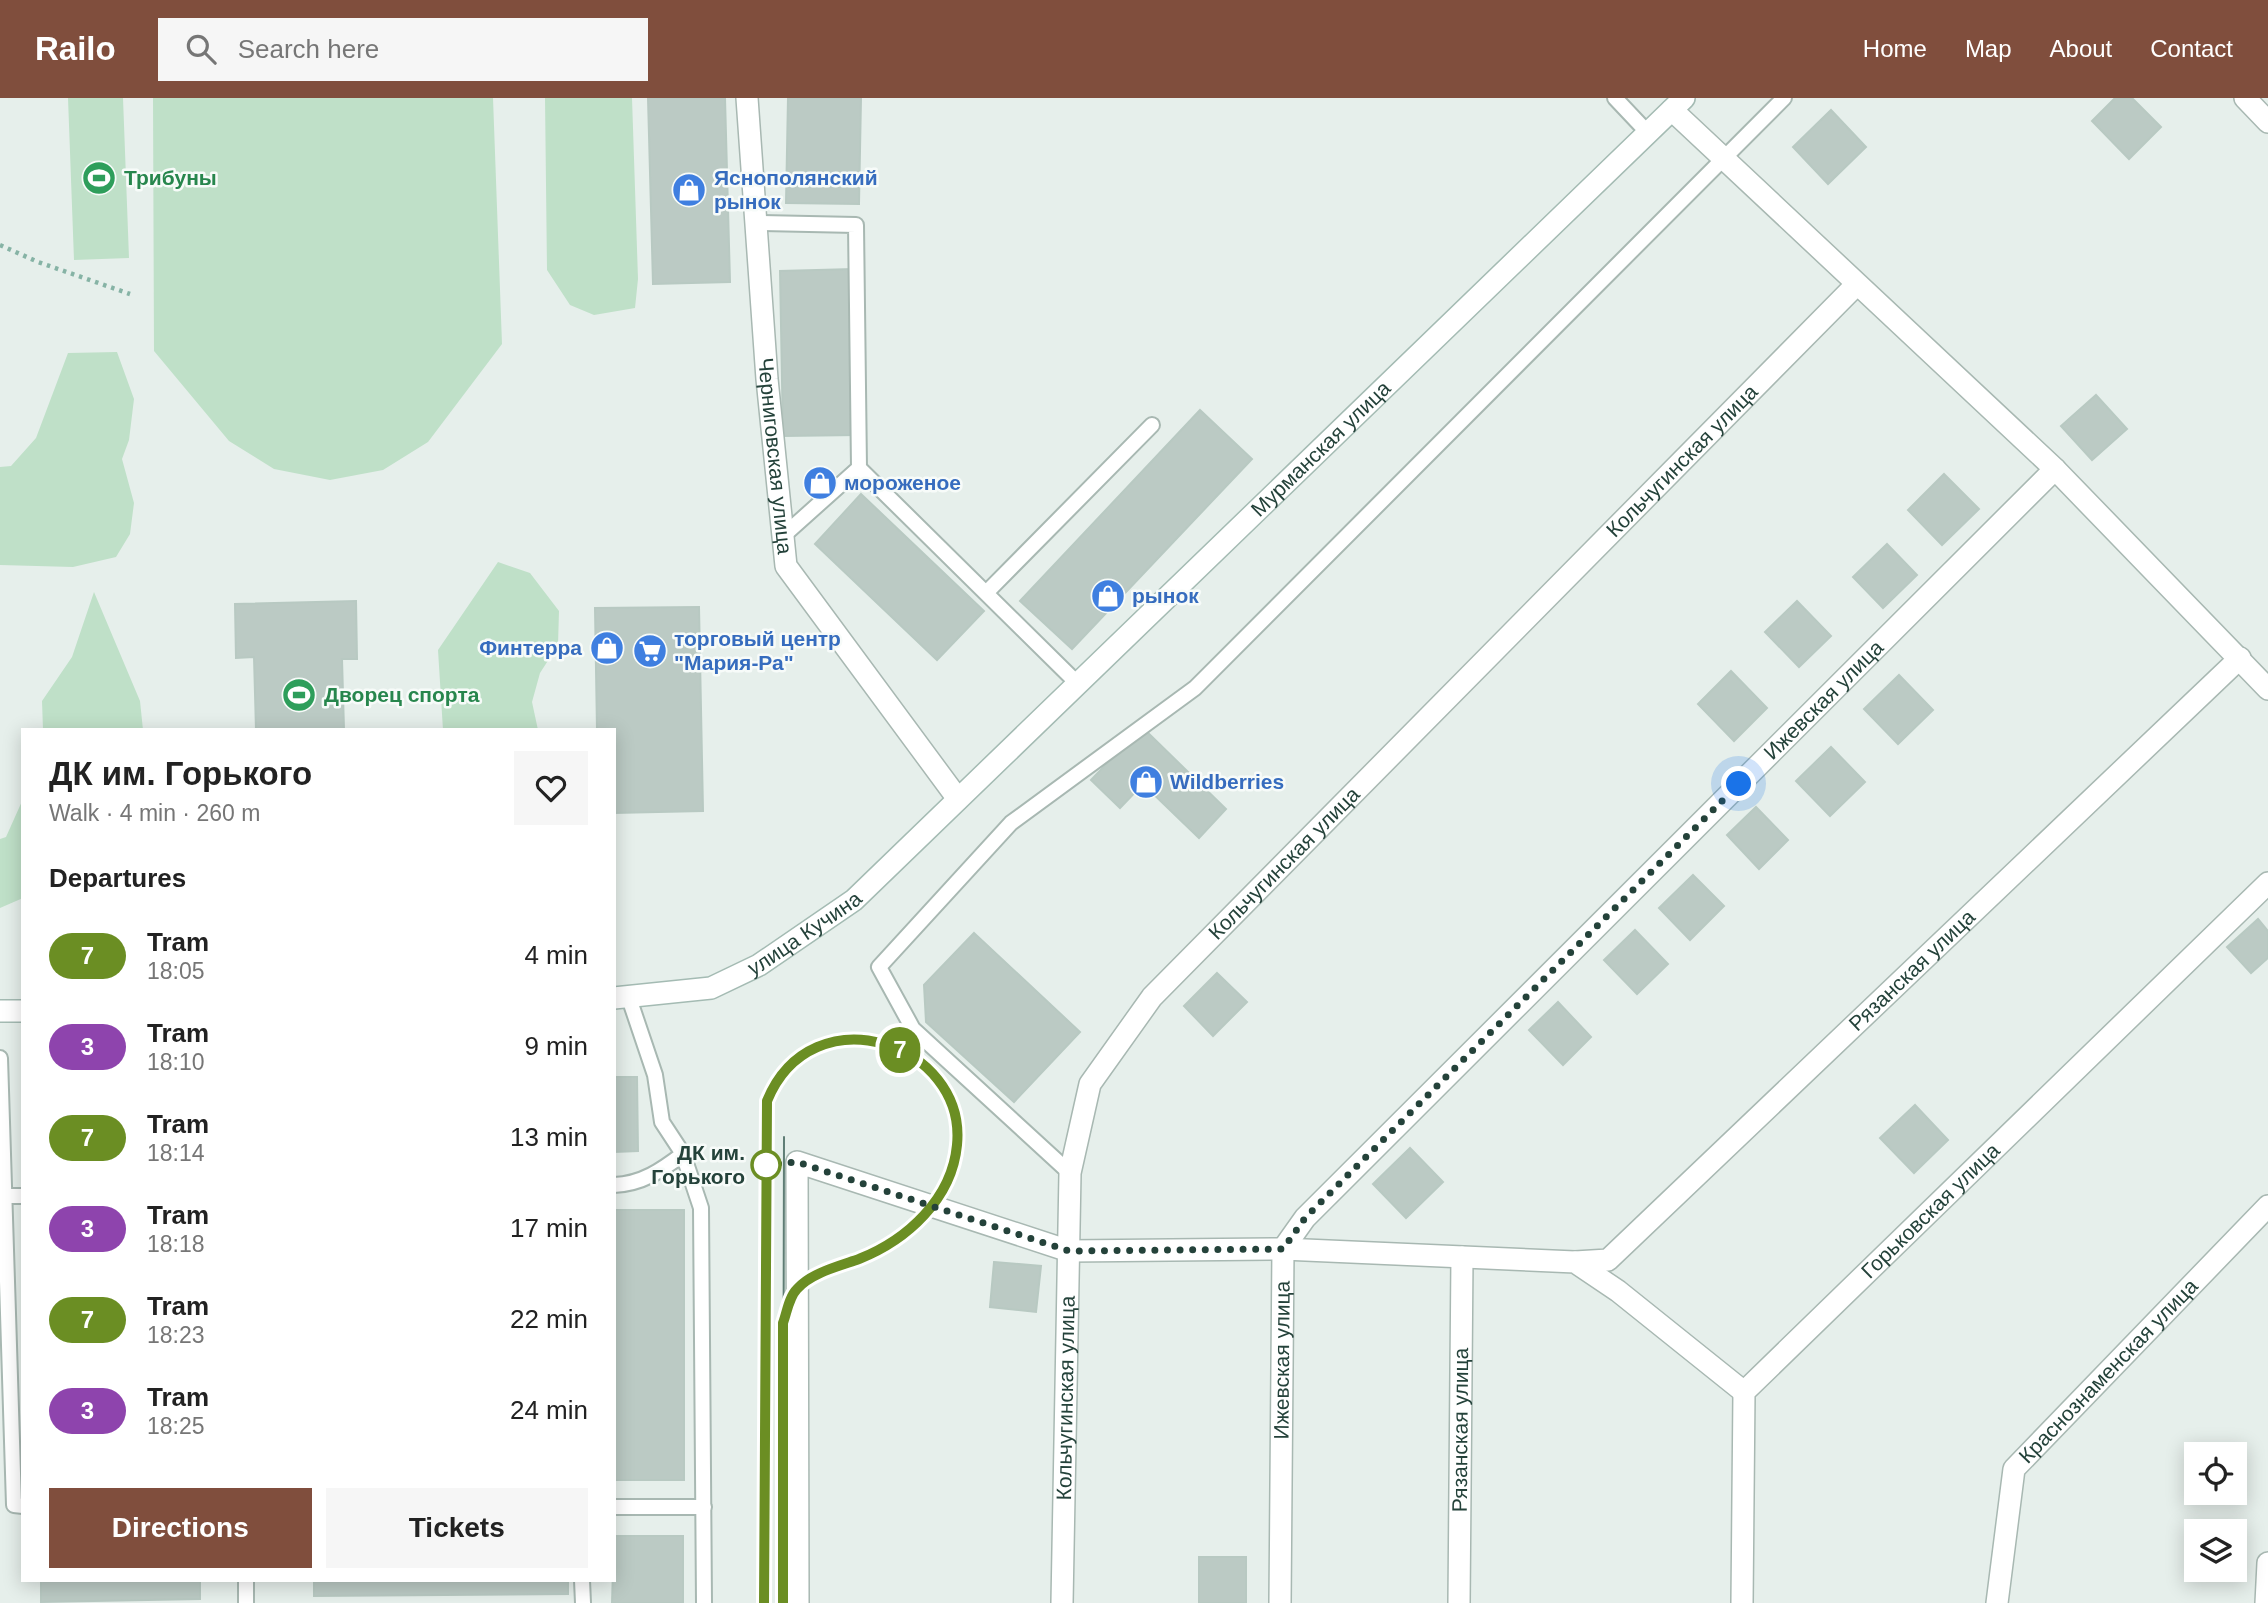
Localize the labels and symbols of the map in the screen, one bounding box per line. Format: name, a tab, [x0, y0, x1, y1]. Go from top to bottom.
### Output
sports icon: Трибуны	[80, 159, 118, 197]
place label: Трибуны	[124, 166, 217, 189]
place label: Яснополянский рынок	[714, 166, 878, 213]
shop icon: Яснополянский рынок	[670, 171, 708, 209]
street label: Черниговская улица	[755, 357, 797, 555]
street label: Мурманская улица	[1246, 376, 1395, 521]
street label: Кольчугинская улица	[1602, 380, 1762, 541]
shop icon: мороженое	[801, 464, 839, 502]
place label: мороженое	[844, 471, 961, 494]
shop icon: рынок	[1089, 577, 1127, 615]
place label: рынок	[1132, 584, 1199, 607]
place label: торговый центр "Мария-Ра"	[674, 627, 841, 674]
shop icon: Финтерра	[588, 629, 626, 667]
supermarket icon: торговый центр "Мария-Ра"	[631, 632, 669, 670]
street label: Ижевская улица	[1759, 635, 1888, 764]
place label: Финтерра	[479, 636, 582, 659]
sports icon: Дворец спорта	[280, 676, 318, 714]
place label: Дворец спорта	[324, 683, 480, 706]
shop icon: Wildberries	[1127, 763, 1165, 801]
your location	[1721, 766, 1756, 801]
place label: Wildberries	[1170, 770, 1284, 793]
street label: Кольчугинская улица	[1204, 782, 1364, 944]
street label: улица Кучина	[744, 887, 866, 980]
street label: Рязанская улица	[1844, 905, 1979, 1035]
line badge: 7	[877, 1027, 923, 1073]
street label: Горьковская улица	[1856, 1138, 2004, 1283]
place label: ДК им. Горького	[651, 1141, 745, 1188]
marker: ДК им. Горького	[751, 1150, 781, 1180]
street label: Краснознаменская улица	[2014, 1274, 2202, 1468]
street label: Ижевская улица	[1269, 1280, 1294, 1439]
street label: Кольчугинская улица	[1052, 1295, 1079, 1501]
street label: Рязанская улица	[1448, 1347, 1472, 1512]

